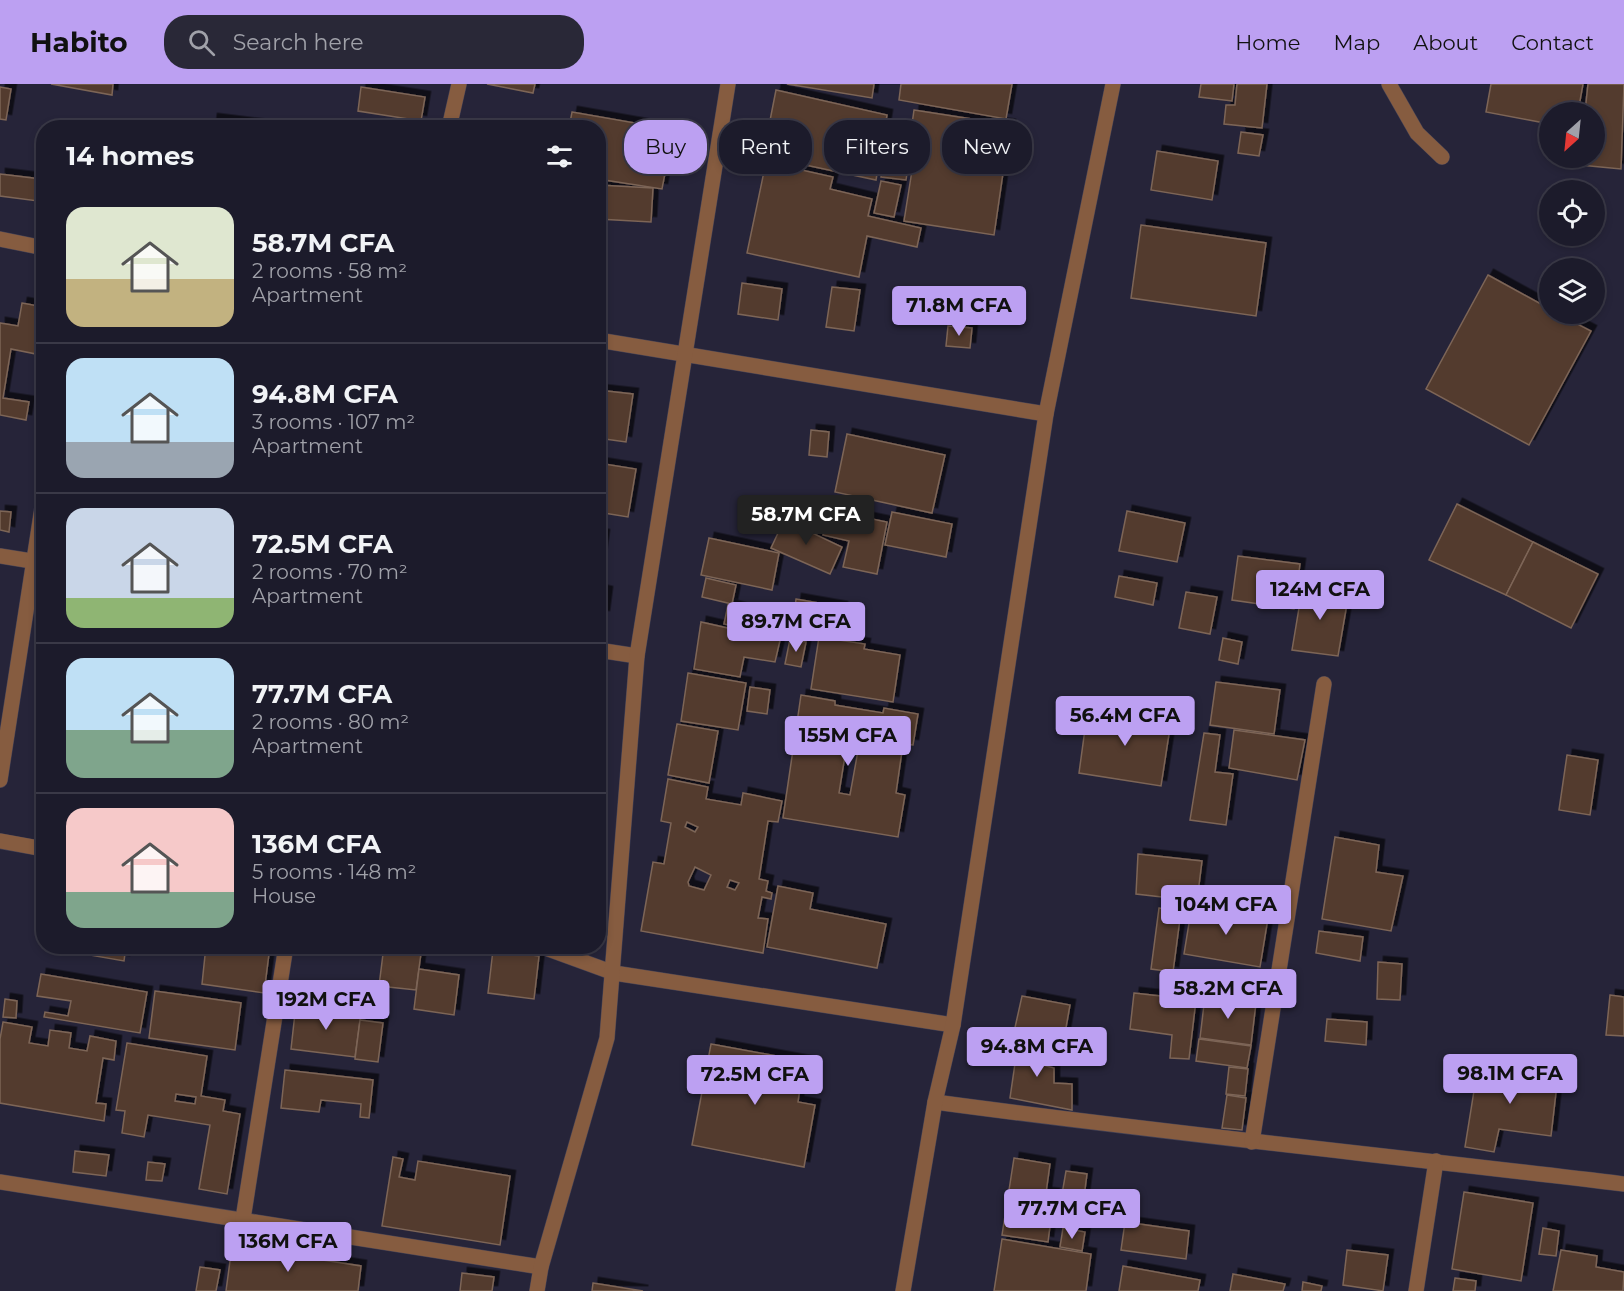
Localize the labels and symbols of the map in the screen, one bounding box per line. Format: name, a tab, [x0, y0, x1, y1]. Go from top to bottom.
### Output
north arrow	[1539, 102, 1605, 168]
pin: 71.8M CFA	[890, 286, 1028, 337]
pin: 58.7M CFA	[737, 495, 875, 546]
pin: 124M CFA	[1258, 570, 1382, 621]
pin: 89.7M CFA	[727, 602, 865, 653]
pin: 56.4M CFA	[1056, 696, 1194, 747]
pin: 155M CFA	[786, 716, 910, 767]
pin: 104M CFA	[1164, 885, 1288, 936]
pin: 58.2M CFA	[1159, 969, 1297, 1020]
pin: 192M CFA	[264, 980, 388, 1031]
pin: 94.8M CFA	[968, 1027, 1106, 1078]
pin: 98.1M CFA	[1441, 1054, 1579, 1105]
pin: 72.5M CFA	[686, 1055, 824, 1106]
pin: 77.7M CFA	[1003, 1189, 1141, 1240]
pin: 136M CFA	[226, 1222, 350, 1273]

